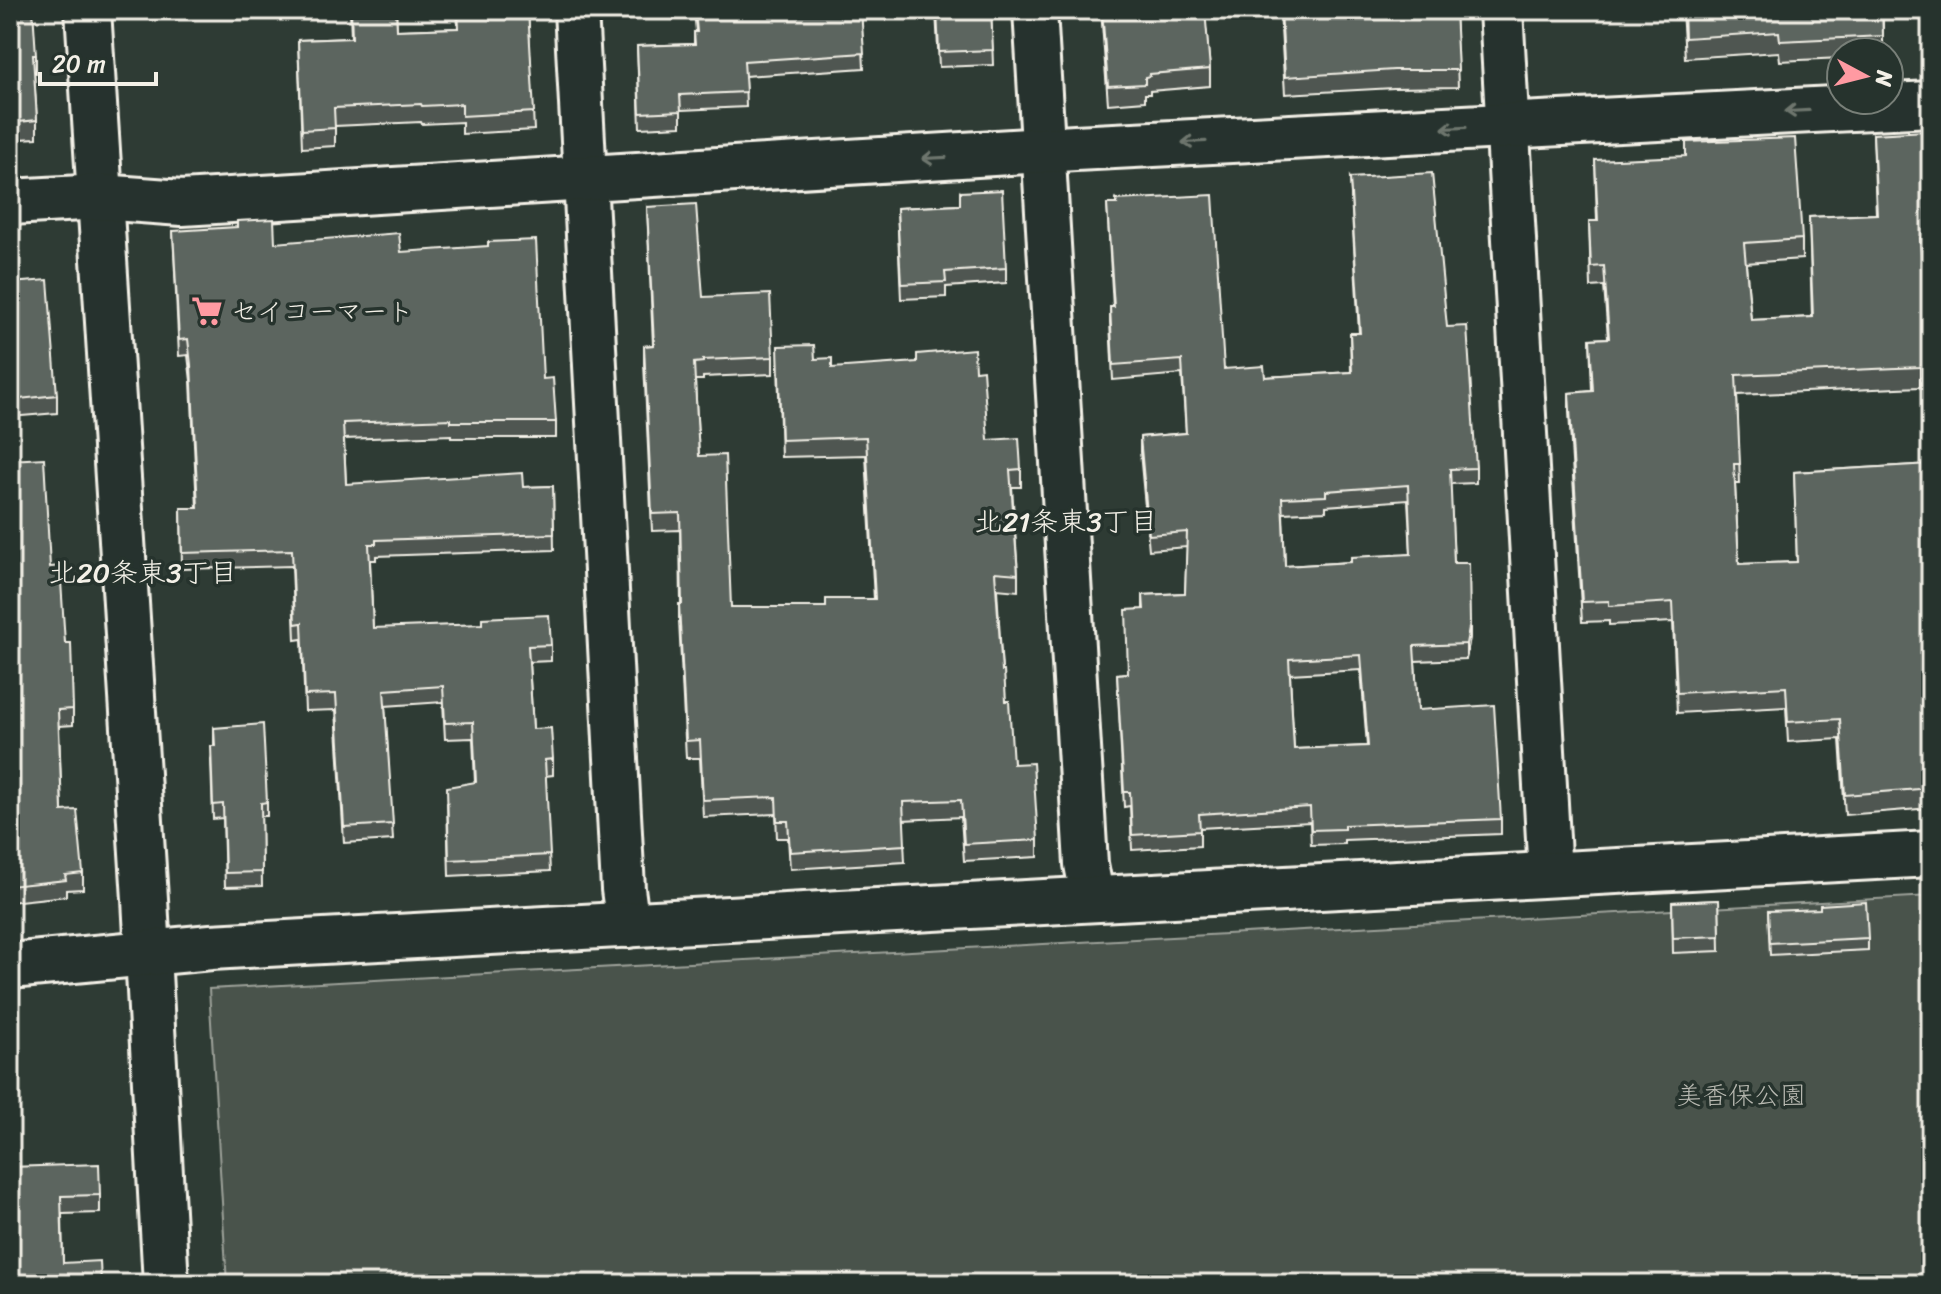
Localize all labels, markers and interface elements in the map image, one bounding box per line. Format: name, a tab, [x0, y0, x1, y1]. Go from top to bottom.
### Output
scale bar	[40, 36, 156, 86]
north arrow	[1825, 36, 1905, 116]
text: 20 m	[52, 43, 106, 85]
text: N	[1864, 67, 1905, 89]
one-way arrow	[1784, 103, 1811, 118]
one-way arrow	[1441, 121, 1468, 136]
one-way arrow	[1181, 135, 1208, 150]
one-way arrow	[922, 150, 948, 165]
place label: セイコーマート	[231, 288, 414, 334]
supermarket icon: セイコーマート	[190, 294, 224, 328]
district label: 北21条東3丁目	[974, 497, 1158, 546]
district label: 北20条東3丁目	[48, 548, 238, 597]
park label: 美香保公園	[1676, 1072, 1806, 1118]

